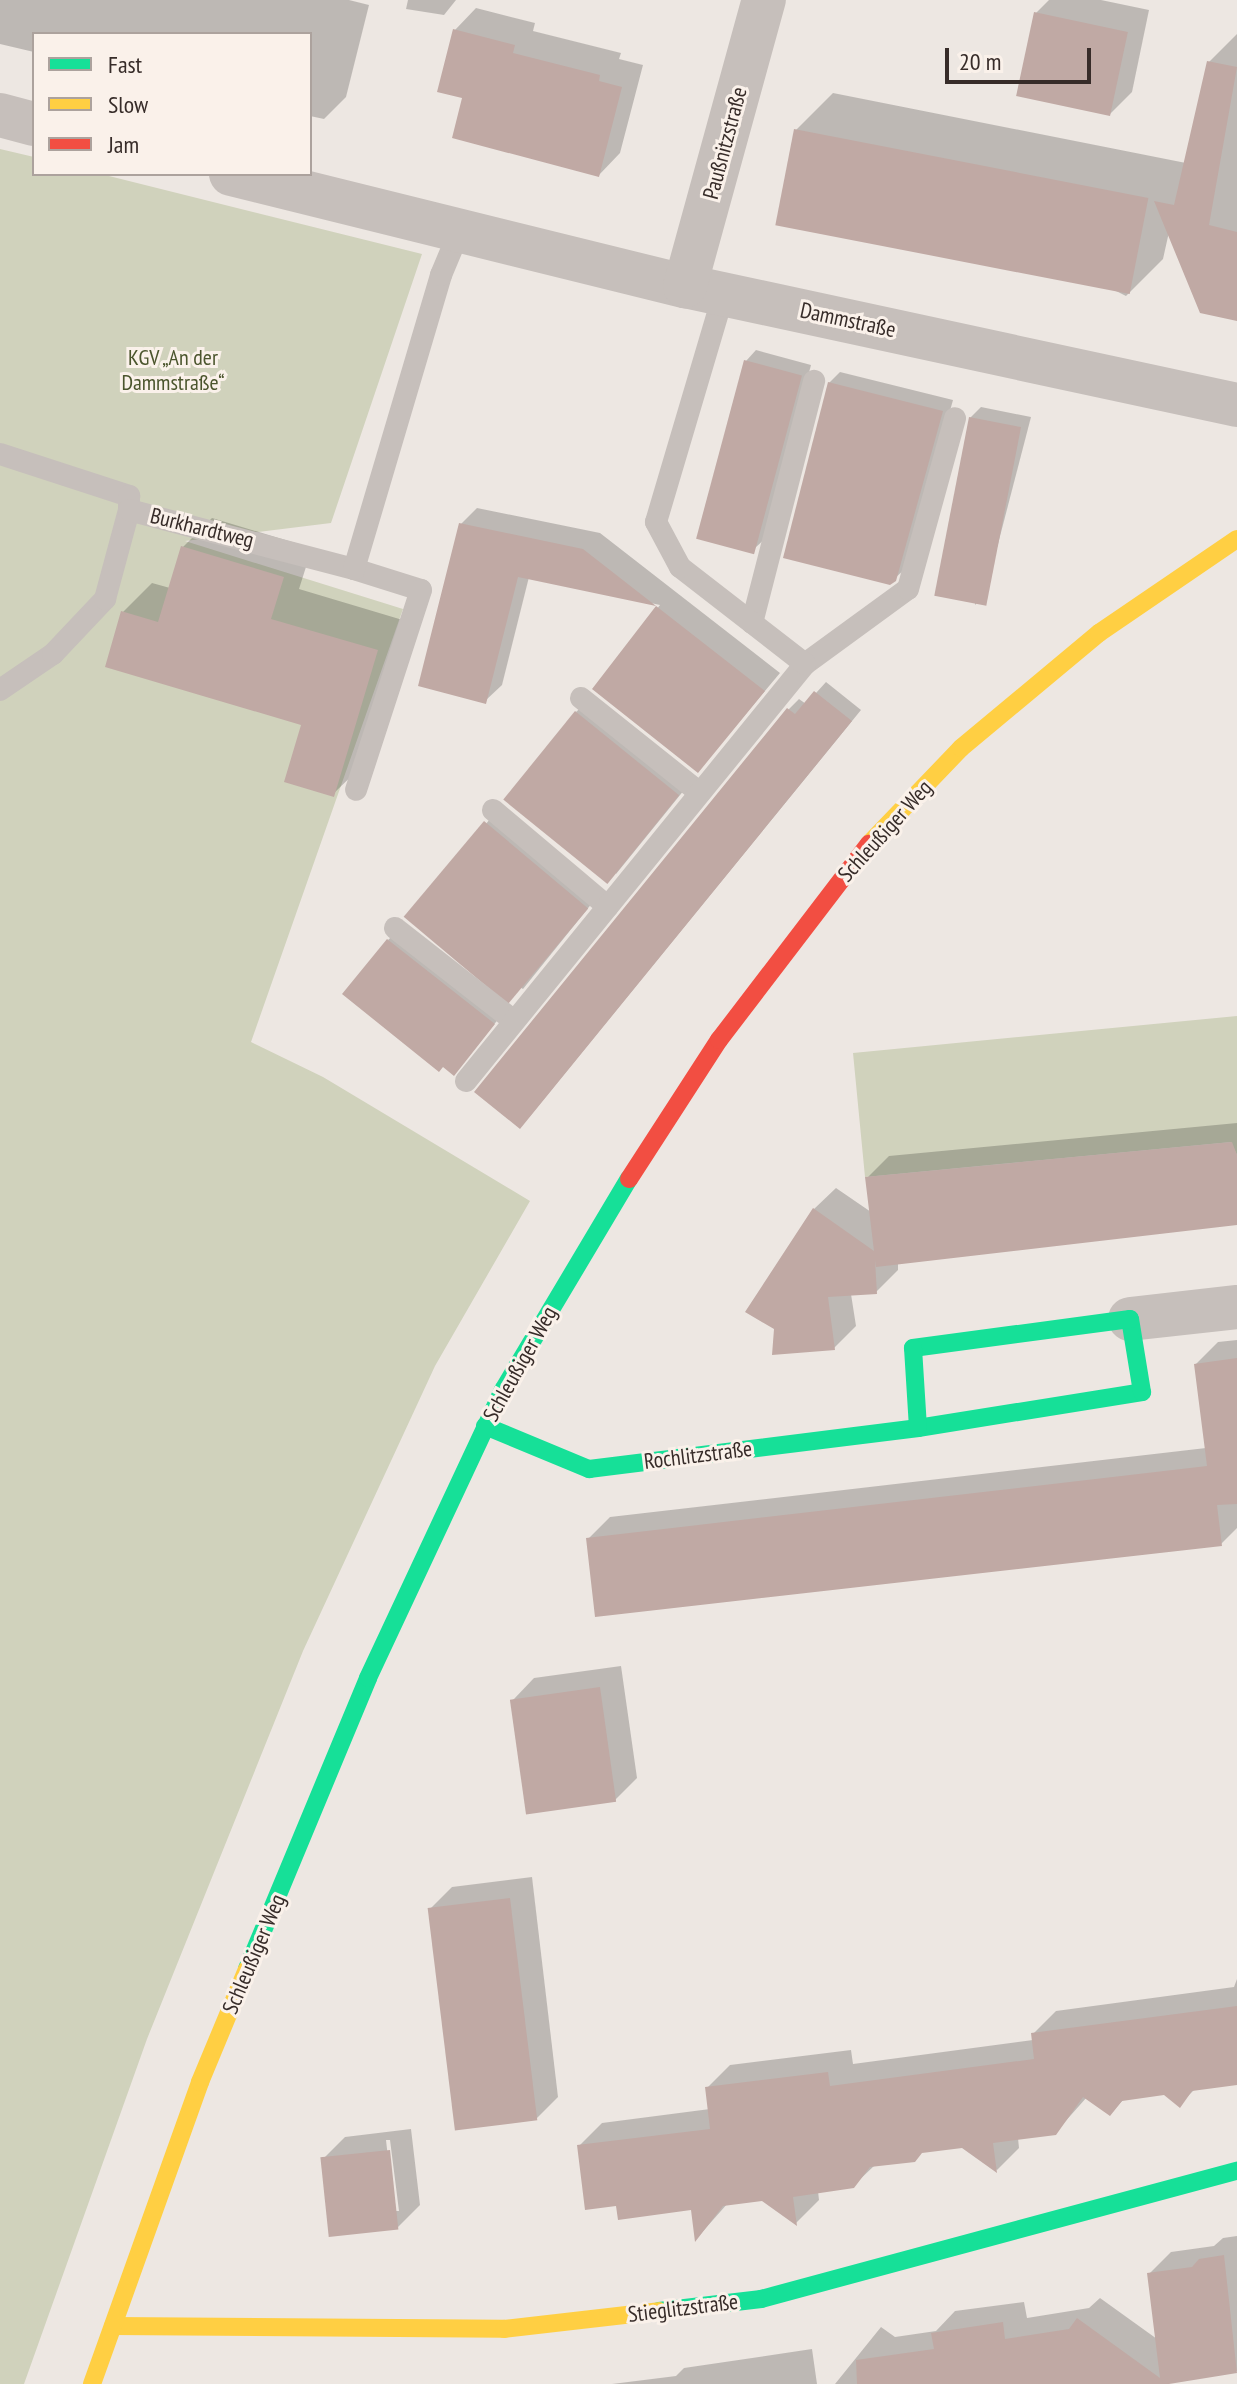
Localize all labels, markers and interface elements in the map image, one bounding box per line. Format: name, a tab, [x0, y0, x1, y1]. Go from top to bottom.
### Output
legend	[32, 32, 312, 176]
scale bar	[949, 32, 1095, 82]
text: 20 m	[959, 46, 1001, 77]
text: Fast	[108, 49, 142, 80]
street label: Paußnitzstraße	[697, 84, 753, 202]
text: Slow	[108, 89, 148, 120]
text: Jam	[108, 129, 139, 160]
street label: Dammstraße	[798, 297, 898, 343]
park label: KGV „An der Dammstraße“	[121, 344, 225, 396]
street label: Burkhardtweg	[148, 502, 256, 554]
street label: Schleußiger Weg	[832, 775, 938, 887]
street label: Schleußiger Weg	[477, 1302, 563, 1426]
street label: Rochlitzstraße	[642, 1435, 754, 1475]
street label: Schleußiger Weg	[217, 1890, 291, 2018]
street label: Stieglitzstraße	[626, 2288, 740, 2328]

